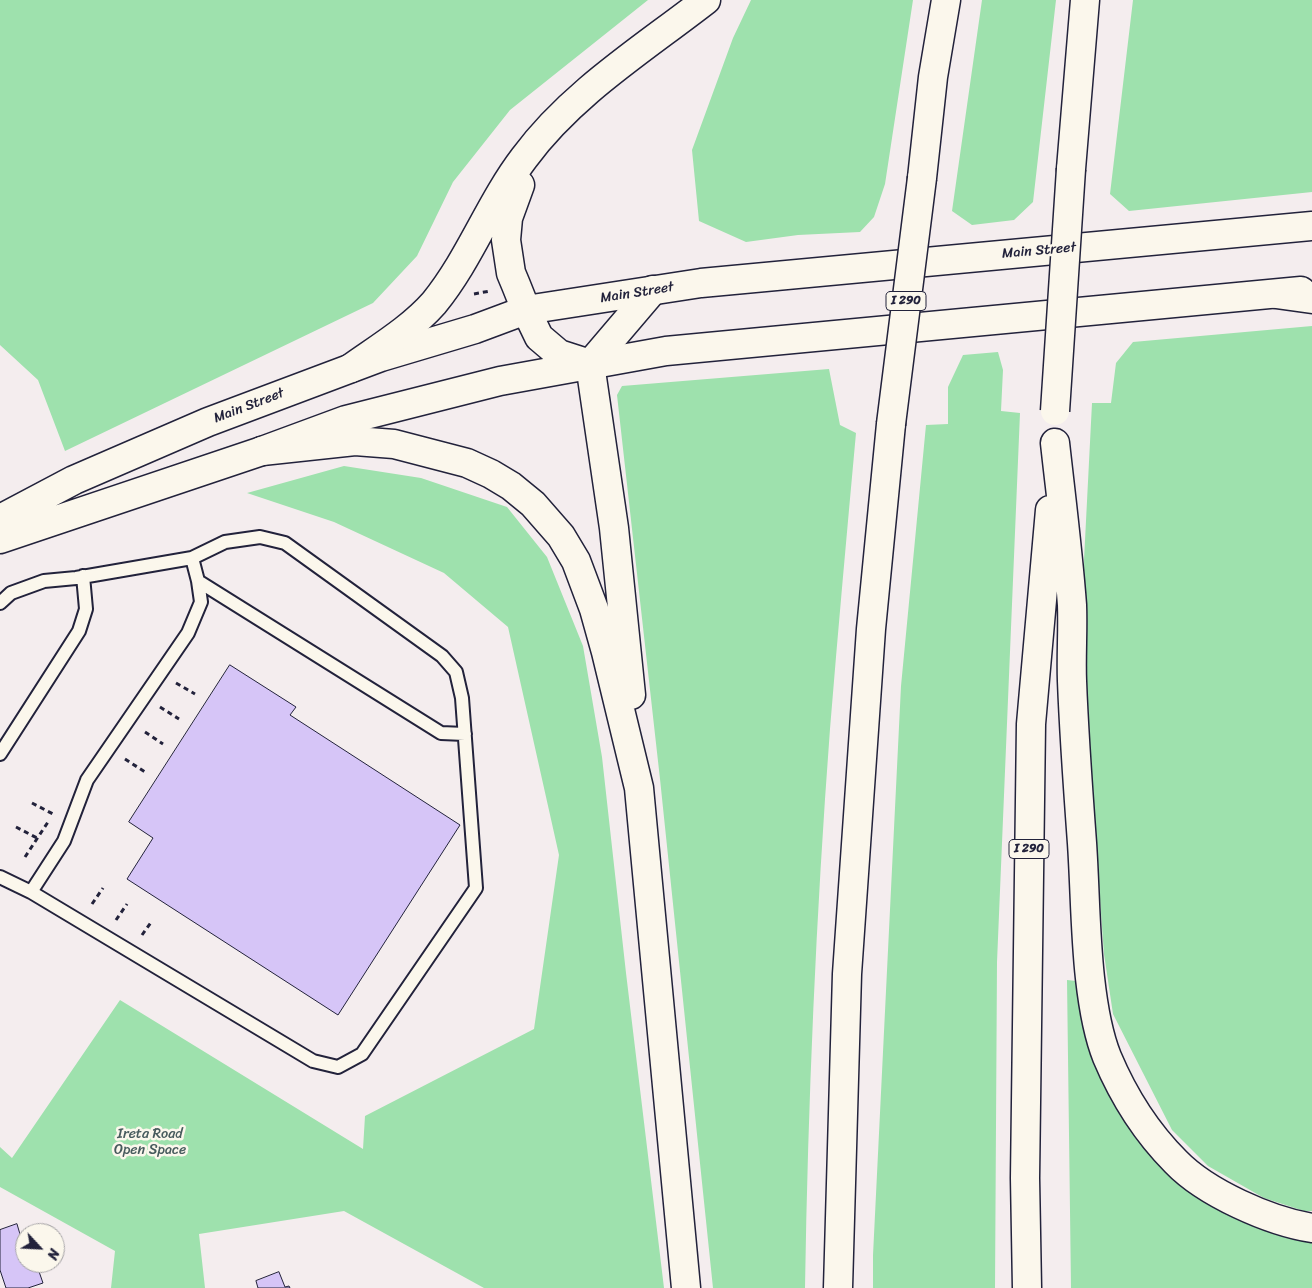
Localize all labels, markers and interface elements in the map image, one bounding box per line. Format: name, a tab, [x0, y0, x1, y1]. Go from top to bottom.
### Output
street label: Main Street	[1001, 239, 1077, 263]
street label: Main Street	[599, 279, 675, 307]
road number: I 290	[886, 292, 926, 310]
street label: Main Street	[211, 385, 287, 427]
road number: I 290	[1009, 840, 1049, 859]
park label: Ireta Road Open Space	[114, 1126, 186, 1158]
north arrow	[15, 1223, 65, 1273]
text: N	[40, 1244, 67, 1264]

